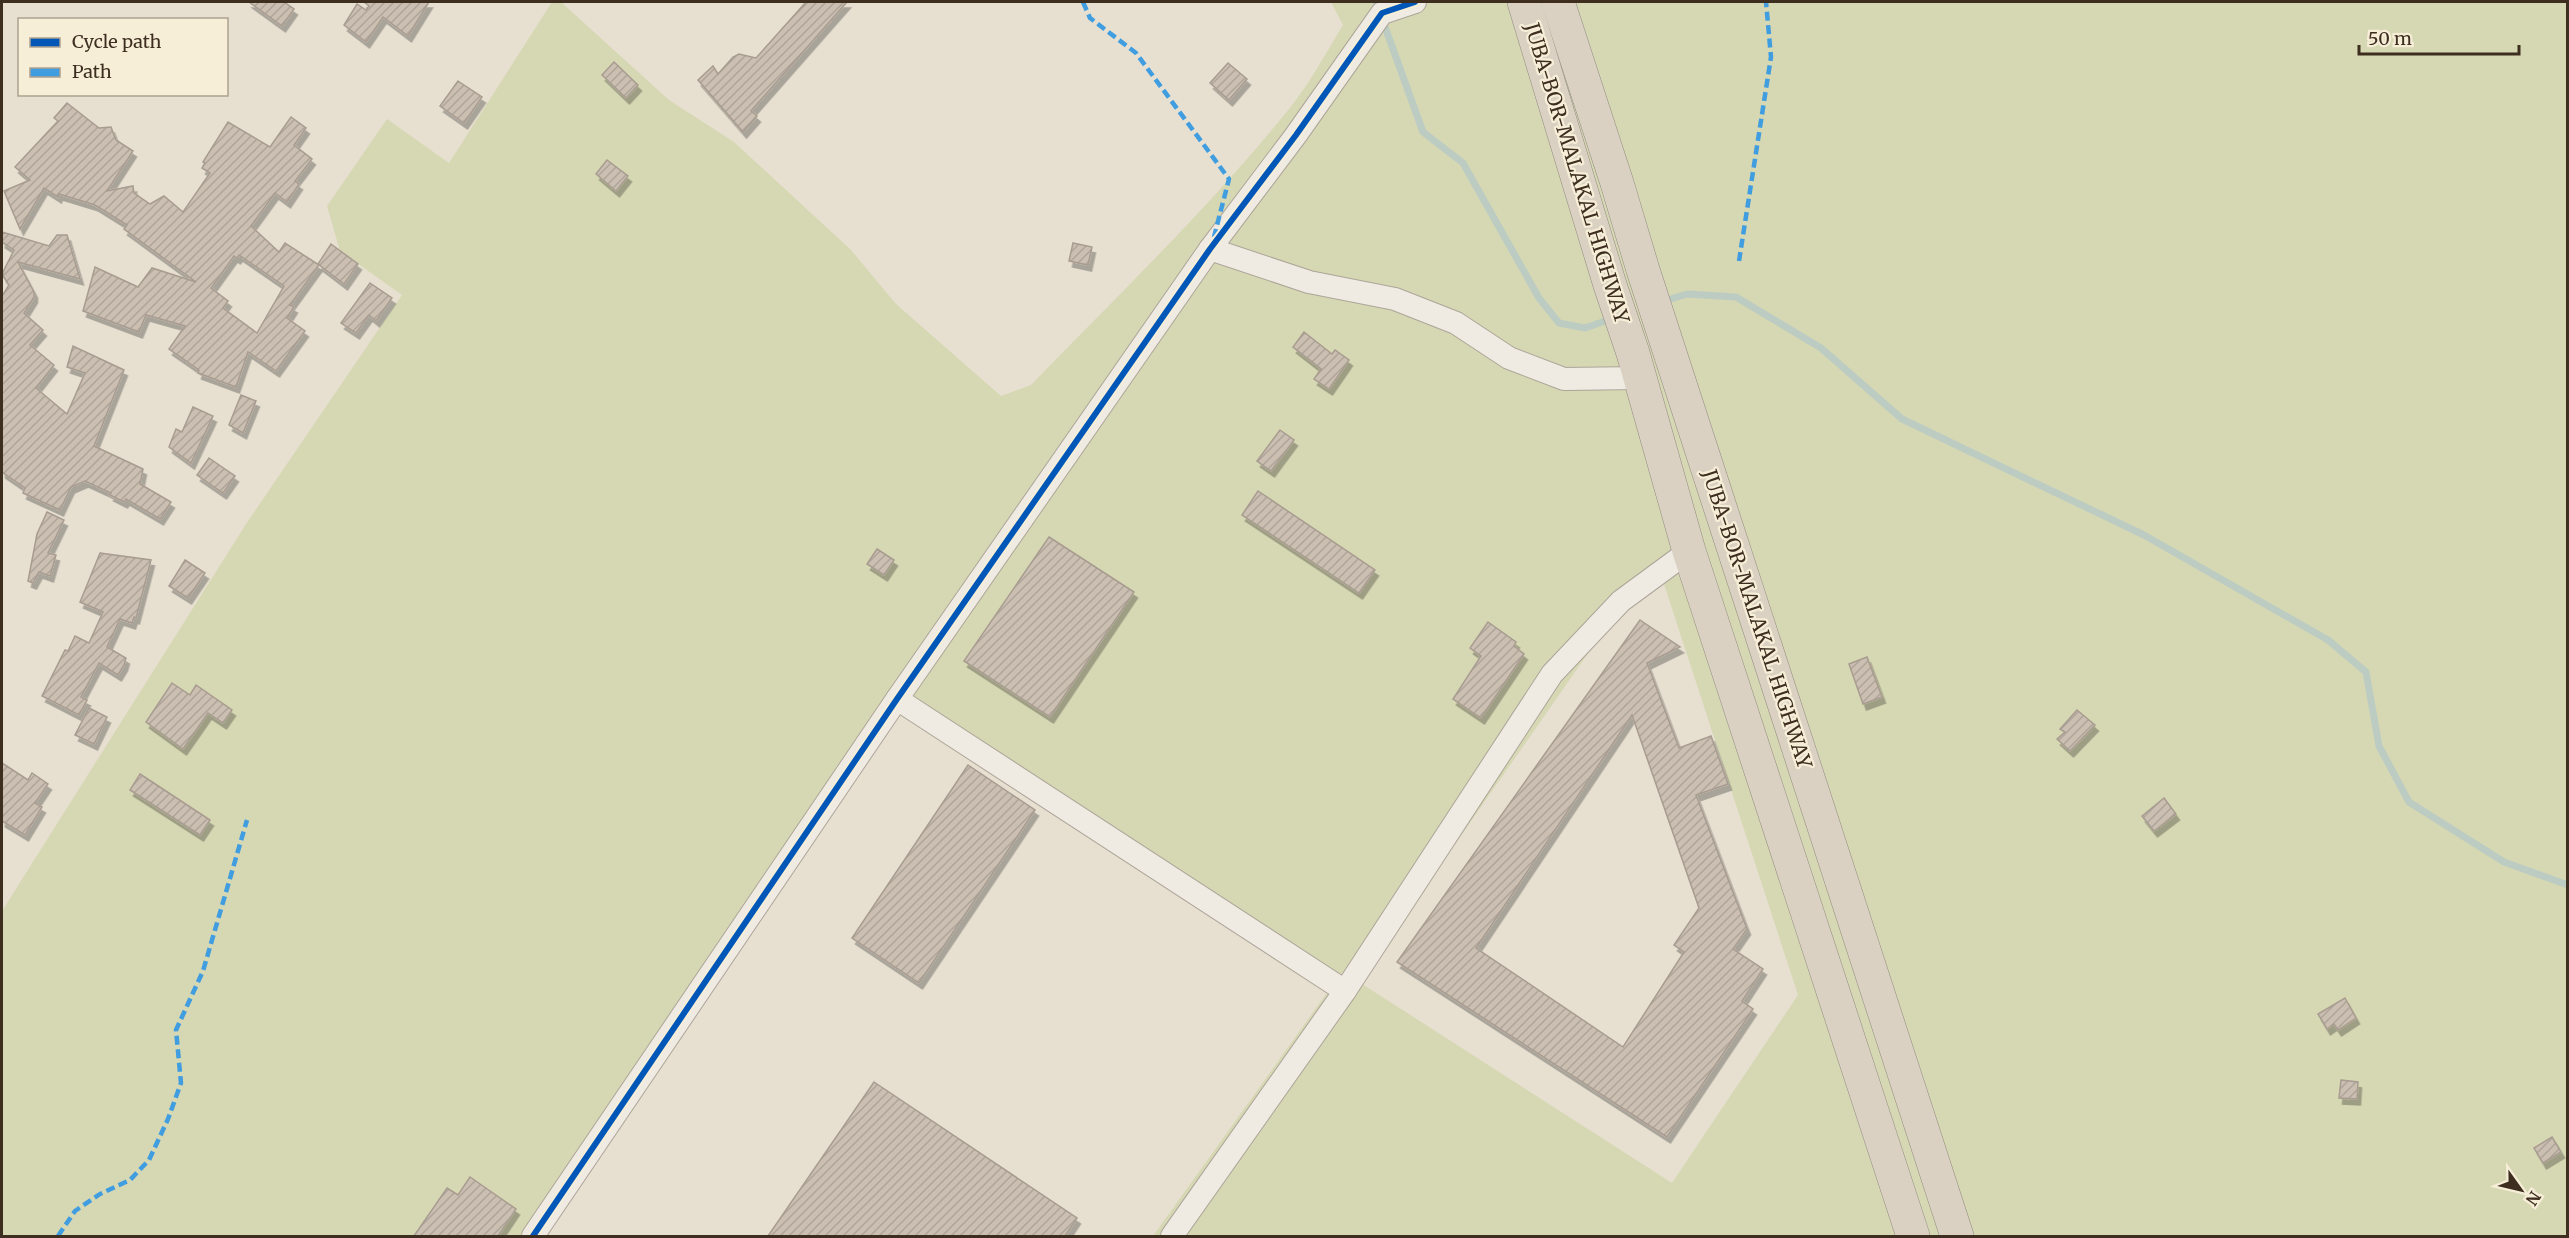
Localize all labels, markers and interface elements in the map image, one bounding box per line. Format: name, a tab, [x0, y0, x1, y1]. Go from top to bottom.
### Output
legend	[18, 18, 228, 96]
scale bar	[2359, 18, 2520, 56]
street label: JUBA-BOR-MALAKAL HIGHWAY	[1519, 19, 1636, 327]
text: 50 m	[2368, 27, 2412, 50]
text: Cycle path	[72, 30, 162, 53]
text: Path	[72, 60, 112, 83]
street label: JUBA-BOR-MALAKAL HIGHWAY	[1697, 465, 1818, 773]
north arrow	[2491, 1160, 2551, 1220]
text: N	[2521, 1188, 2545, 1210]

